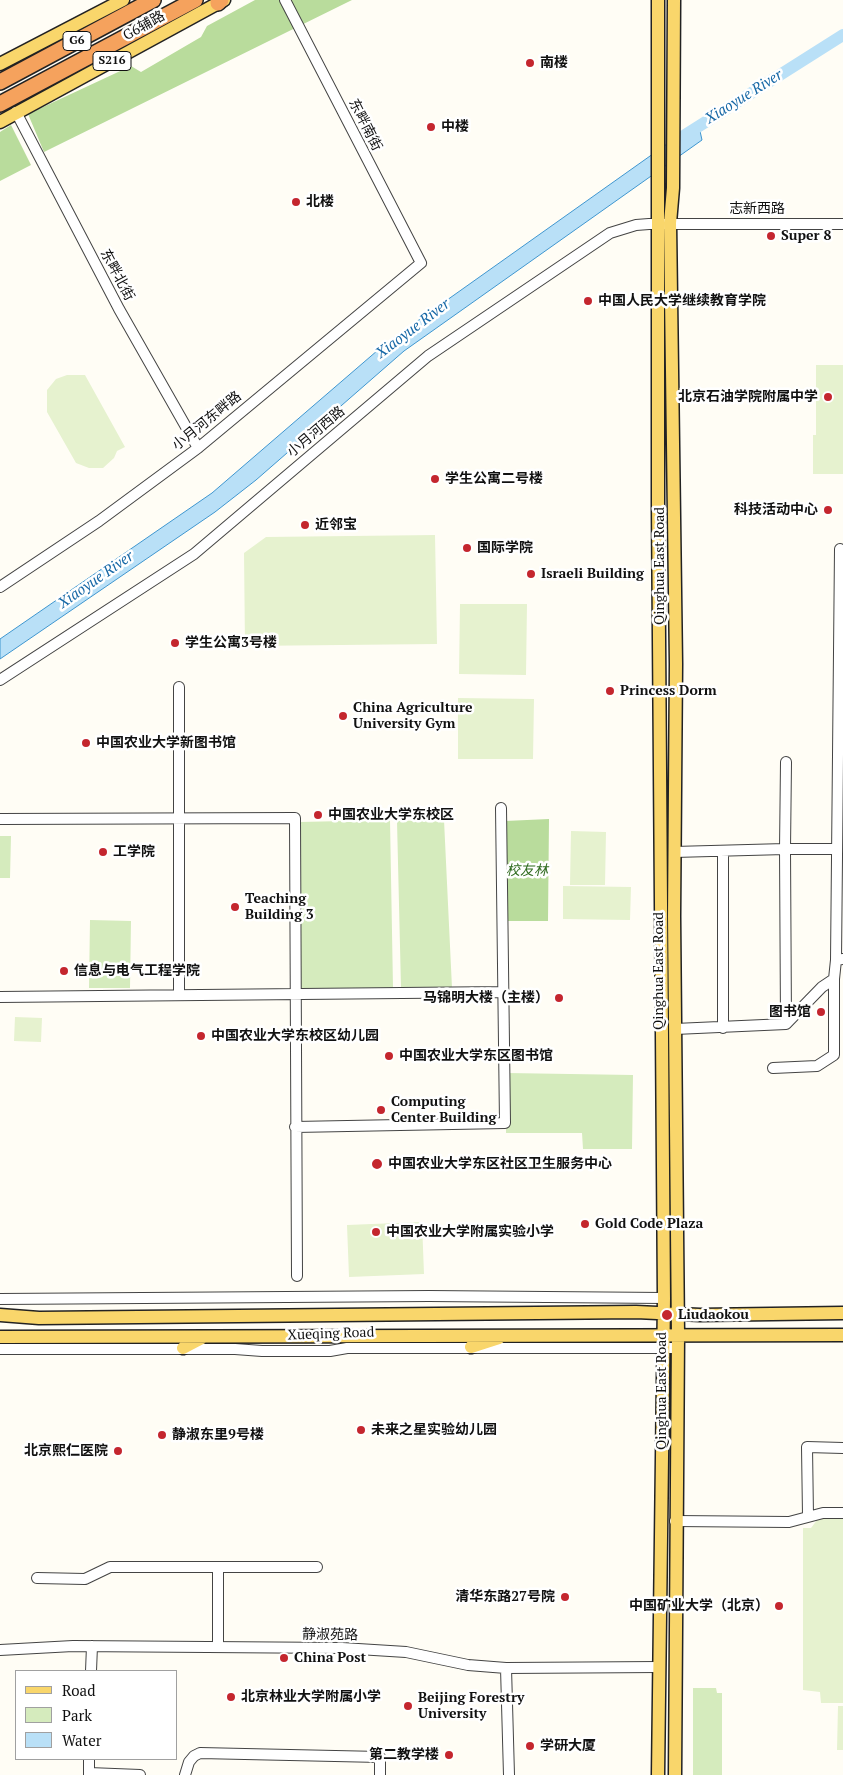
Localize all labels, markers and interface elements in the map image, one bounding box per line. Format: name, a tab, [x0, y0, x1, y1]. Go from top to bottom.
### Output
street label: G6辅路	[120, 8, 168, 44]
road number: G6	[63, 31, 91, 50]
road number: S216	[93, 51, 131, 70]
place label: 南楼	[540, 55, 568, 71]
marker: 南楼	[524, 57, 536, 69]
water label: Xiaoyue River	[702, 66, 786, 128]
street label: 东畔南街	[345, 96, 385, 154]
place label: 中楼	[441, 119, 469, 135]
marker: 中楼	[425, 121, 437, 133]
place label: 北楼	[306, 194, 334, 210]
marker: 北楼	[290, 196, 302, 208]
street label: 志新西路	[729, 201, 785, 217]
place label: Super 8	[781, 228, 831, 244]
marker: Super 8	[765, 230, 777, 242]
street label: 东畔北街	[96, 246, 138, 304]
place label: 中国人民大学继续教育学院	[598, 293, 766, 309]
water label: Xiaoyue River	[373, 295, 453, 363]
marker: 中国人民大学继续教育学院	[582, 295, 594, 307]
street label: 小月河东畔路	[169, 388, 245, 454]
place label: 北京石油学院附属中学	[678, 389, 818, 405]
marker: 北京石油学院附属中学	[822, 391, 834, 403]
street label: 小月河西路	[284, 403, 348, 461]
place label: 学生公寓二号楼	[445, 471, 543, 487]
marker: 学生公寓二号楼	[429, 473, 441, 485]
place label: 科技活动中心	[734, 502, 818, 518]
marker: 科技活动中心	[822, 504, 834, 516]
street label: Qinghua East Road	[652, 507, 668, 625]
place label: 近邻宝	[315, 517, 357, 533]
marker: 近邻宝	[299, 519, 311, 531]
place label: 国际学院	[477, 540, 533, 556]
marker: 国际学院	[461, 542, 473, 554]
water label: Xiaoyue River	[55, 547, 137, 613]
place label: Israeli Building	[541, 566, 644, 582]
marker: Israeli Building	[525, 568, 537, 580]
place label: 学生公寓3号楼	[185, 635, 277, 651]
marker: 学生公寓3号楼	[169, 637, 181, 649]
place label: Princess Dorm	[620, 683, 717, 699]
marker: Princess Dorm	[604, 685, 616, 697]
place label: China Agriculture University Gym	[353, 700, 473, 732]
marker: China Agriculture University Gym	[337, 710, 349, 722]
place label: 中国农业大学新图书馆	[96, 735, 236, 751]
marker: 中国农业大学新图书馆	[80, 737, 92, 749]
place label: 中国农业大学东校区	[328, 807, 454, 823]
marker: 中国农业大学东校区	[312, 809, 324, 821]
place label: 工学院	[113, 844, 155, 860]
marker: 工学院	[97, 846, 109, 858]
park label: 校友林	[506, 863, 548, 879]
place label: Teaching Building 3	[245, 891, 314, 924]
marker: Teaching Building 3	[229, 901, 241, 913]
street label: Qinghua East Road	[651, 912, 667, 1030]
place label: 信息与电气工程学院	[74, 963, 200, 979]
marker: 信息与电气工程学院	[58, 965, 70, 977]
place label: 马锦明大楼（主楼）	[423, 990, 549, 1006]
marker: 马锦明大楼（主楼）	[553, 992, 565, 1004]
place label: 图书馆	[769, 1004, 811, 1020]
marker: 图书馆	[815, 1006, 827, 1018]
place label: 中国农业大学东校区幼儿园	[211, 1028, 379, 1044]
marker: 中国农业大学东校区幼儿园	[195, 1030, 207, 1042]
place label: 中国农业大学东区图书馆	[399, 1048, 553, 1064]
marker: 中国农业大学东区图书馆	[383, 1050, 395, 1062]
place label: Computing Center Building	[391, 1094, 496, 1126]
marker: Computing Center Building	[375, 1104, 387, 1116]
place label: 中国农业大学东区社区卫生服务中心	[388, 1156, 612, 1172]
marker: 中国农业大学东区社区卫生服务中心	[370, 1157, 384, 1171]
place label: Gold Code Plaza	[595, 1216, 703, 1232]
marker: Gold Code Plaza	[579, 1218, 591, 1230]
place label: 中国农业大学附属实验小学	[386, 1224, 554, 1240]
marker: 中国农业大学附属实验小学	[370, 1226, 382, 1238]
place label: Liudaokou	[678, 1307, 749, 1323]
marker: Liudaokou	[660, 1308, 674, 1322]
street label: Xueqing Road	[287, 1324, 375, 1344]
street label: Qinghua East Road	[654, 1332, 670, 1450]
place label: 未来之星实验幼儿园	[371, 1422, 497, 1438]
marker: 未来之星实验幼儿园	[355, 1424, 367, 1436]
place label: 静淑东里9号楼	[172, 1427, 264, 1443]
marker: 静淑东里9号楼	[156, 1429, 168, 1441]
place label: 北京熙仁医院	[24, 1443, 108, 1459]
marker: 北京熙仁医院	[112, 1445, 124, 1457]
place label: 清华东路27号院	[455, 1589, 555, 1605]
marker: 清华东路27号院	[559, 1591, 571, 1603]
place label: 中国矿业大学（北京）	[629, 1598, 769, 1614]
marker: 中国矿业大学（北京）	[773, 1600, 785, 1612]
street label: 静淑苑路	[302, 1626, 358, 1644]
place label: China Post	[294, 1650, 366, 1666]
marker: China Post	[278, 1652, 290, 1664]
legend	[15, 1670, 178, 1760]
text: Road	[62, 1680, 95, 1700]
place label: 北京林业大学附属小学	[241, 1689, 381, 1705]
place label: Beijing Forestry University	[418, 1690, 524, 1722]
marker: 北京林业大学附属小学	[225, 1691, 237, 1703]
marker: Beijing Forestry University	[402, 1700, 414, 1712]
text: Park	[62, 1705, 92, 1725]
text: Water	[62, 1730, 101, 1750]
place label: 学研大厦	[540, 1738, 596, 1754]
marker: 学研大厦	[524, 1740, 536, 1752]
place label: 第二教学楼	[369, 1747, 439, 1763]
marker: 第二教学楼	[443, 1749, 455, 1761]

